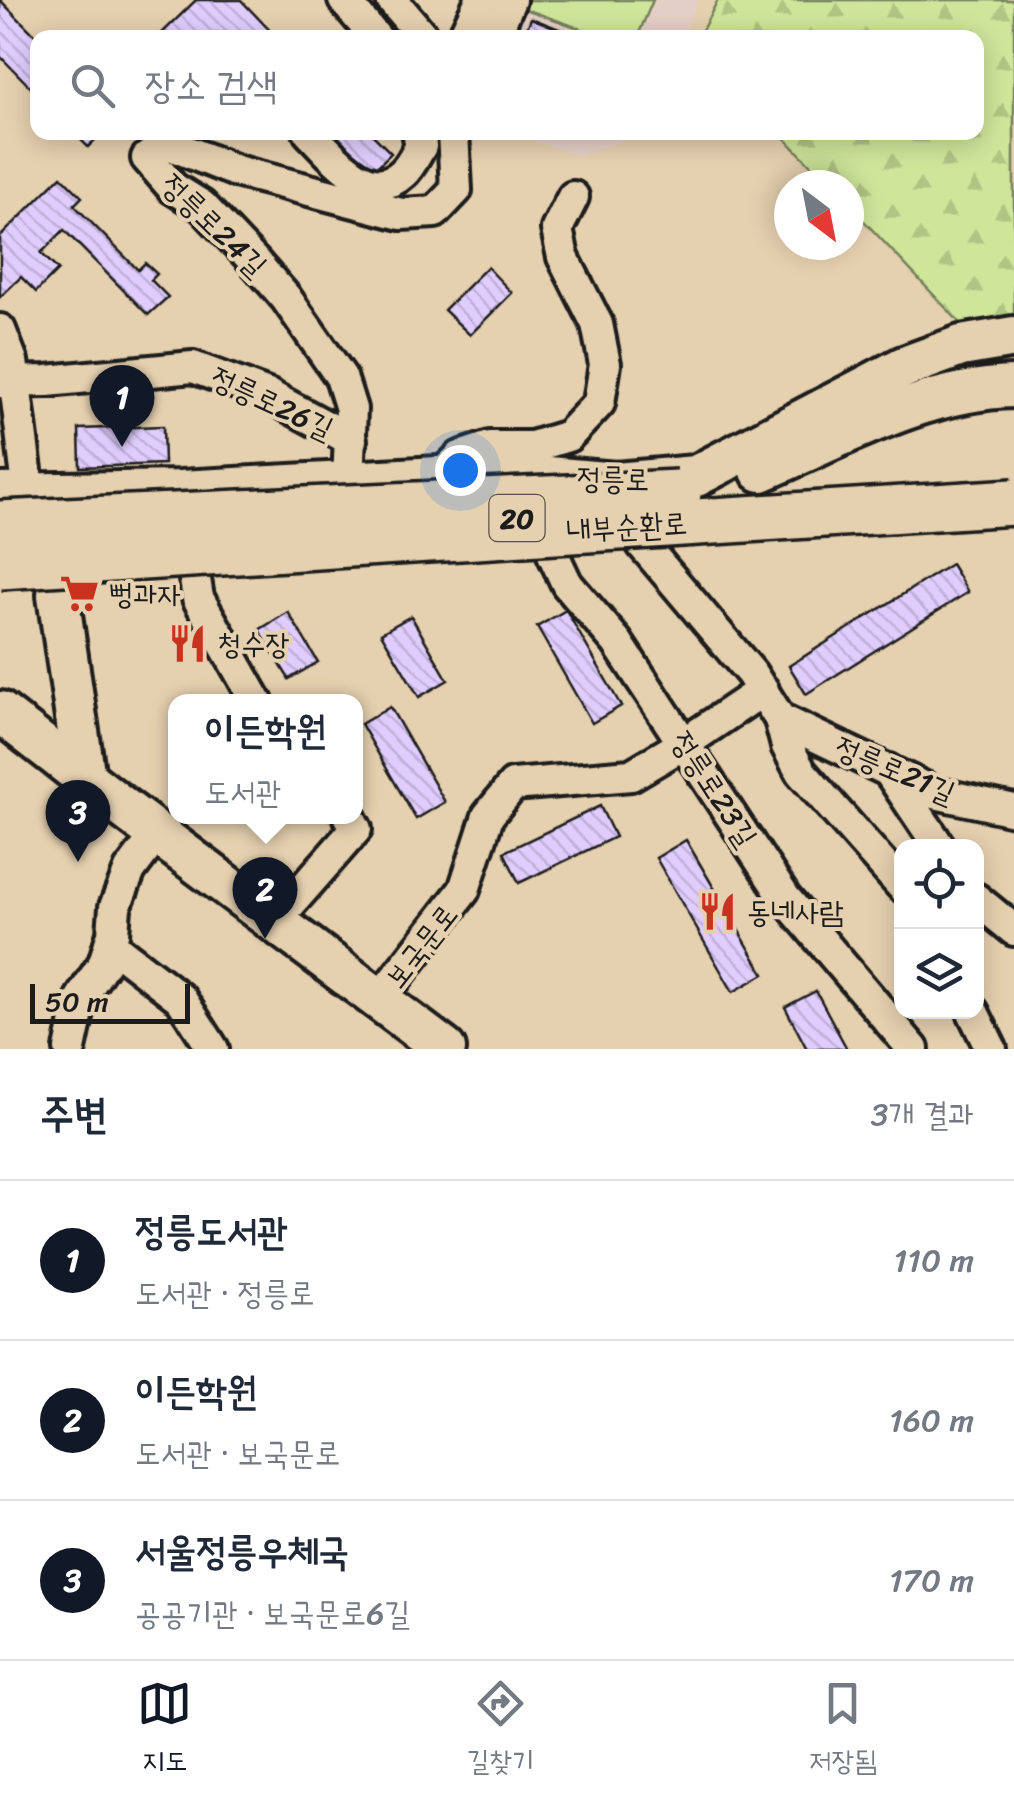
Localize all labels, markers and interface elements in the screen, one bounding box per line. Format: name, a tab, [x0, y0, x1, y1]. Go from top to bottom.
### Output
search box	[30, 30, 984, 140]
text: 장소 검색	[145, 52, 277, 119]
icon: search	[65, 58, 120, 113]
street label: 정릉로24길	[148, 160, 280, 290]
north arrow	[774, 170, 864, 260]
street label: 정릉로26길	[201, 351, 343, 455]
pin: 1	[90, 364, 154, 447]
your location	[435, 445, 486, 496]
street label: 정릉로	[576, 451, 650, 507]
road number: 20	[490, 495, 544, 541]
street label: 내부순환로	[565, 496, 689, 558]
place label: 뻥과자	[109, 567, 181, 621]
supermarket icon: 뻥과자	[58, 573, 100, 615]
place label: 청수장	[217, 617, 289, 671]
restaurant icon: 청수장	[166, 623, 208, 665]
popup	[168, 694, 363, 824]
text: 이든학원	[204, 697, 327, 764]
street label: 정릉로23길	[656, 720, 772, 858]
street label: 정릉로21길	[826, 720, 964, 820]
text: 도서관	[204, 764, 282, 821]
pin: 3	[46, 780, 110, 862]
map controls	[894, 839, 984, 1019]
button: locate	[894, 839, 984, 929]
pin: 2	[232, 856, 298, 939]
place label: 동네사람	[747, 885, 844, 939]
street label: 보국문로	[370, 891, 472, 1001]
restaurant icon: 동네사람	[696, 891, 738, 933]
button: layers	[894, 929, 984, 1019]
text: 50 m	[45, 977, 109, 1026]
scale bar	[30, 979, 190, 1024]
text: 주변	[40, 1077, 108, 1151]
text: 3개 결과	[871, 1086, 974, 1143]
text: 정릉도서관	[135, 1198, 288, 1265]
text: 1	[66, 1232, 79, 1289]
text: 110 m	[893, 1232, 974, 1289]
text: 도서관 · 정릉로	[135, 1265, 315, 1322]
text: 이든학원	[135, 1358, 257, 1425]
text: 2	[63, 1392, 82, 1449]
text: 160 m	[889, 1392, 974, 1449]
text: 도서관 · 보국문로	[135, 1425, 340, 1482]
text: 서울정릉우체국	[135, 1518, 349, 1585]
text: 3	[64, 1552, 81, 1609]
text: 170 m	[889, 1552, 974, 1609]
text: 공공기관 · 보국문로6길	[135, 1585, 410, 1642]
tab: 지도	[137, 1676, 192, 1785]
tab: 길찾기	[467, 1676, 534, 1785]
tab: 저장됨	[809, 1676, 877, 1785]

